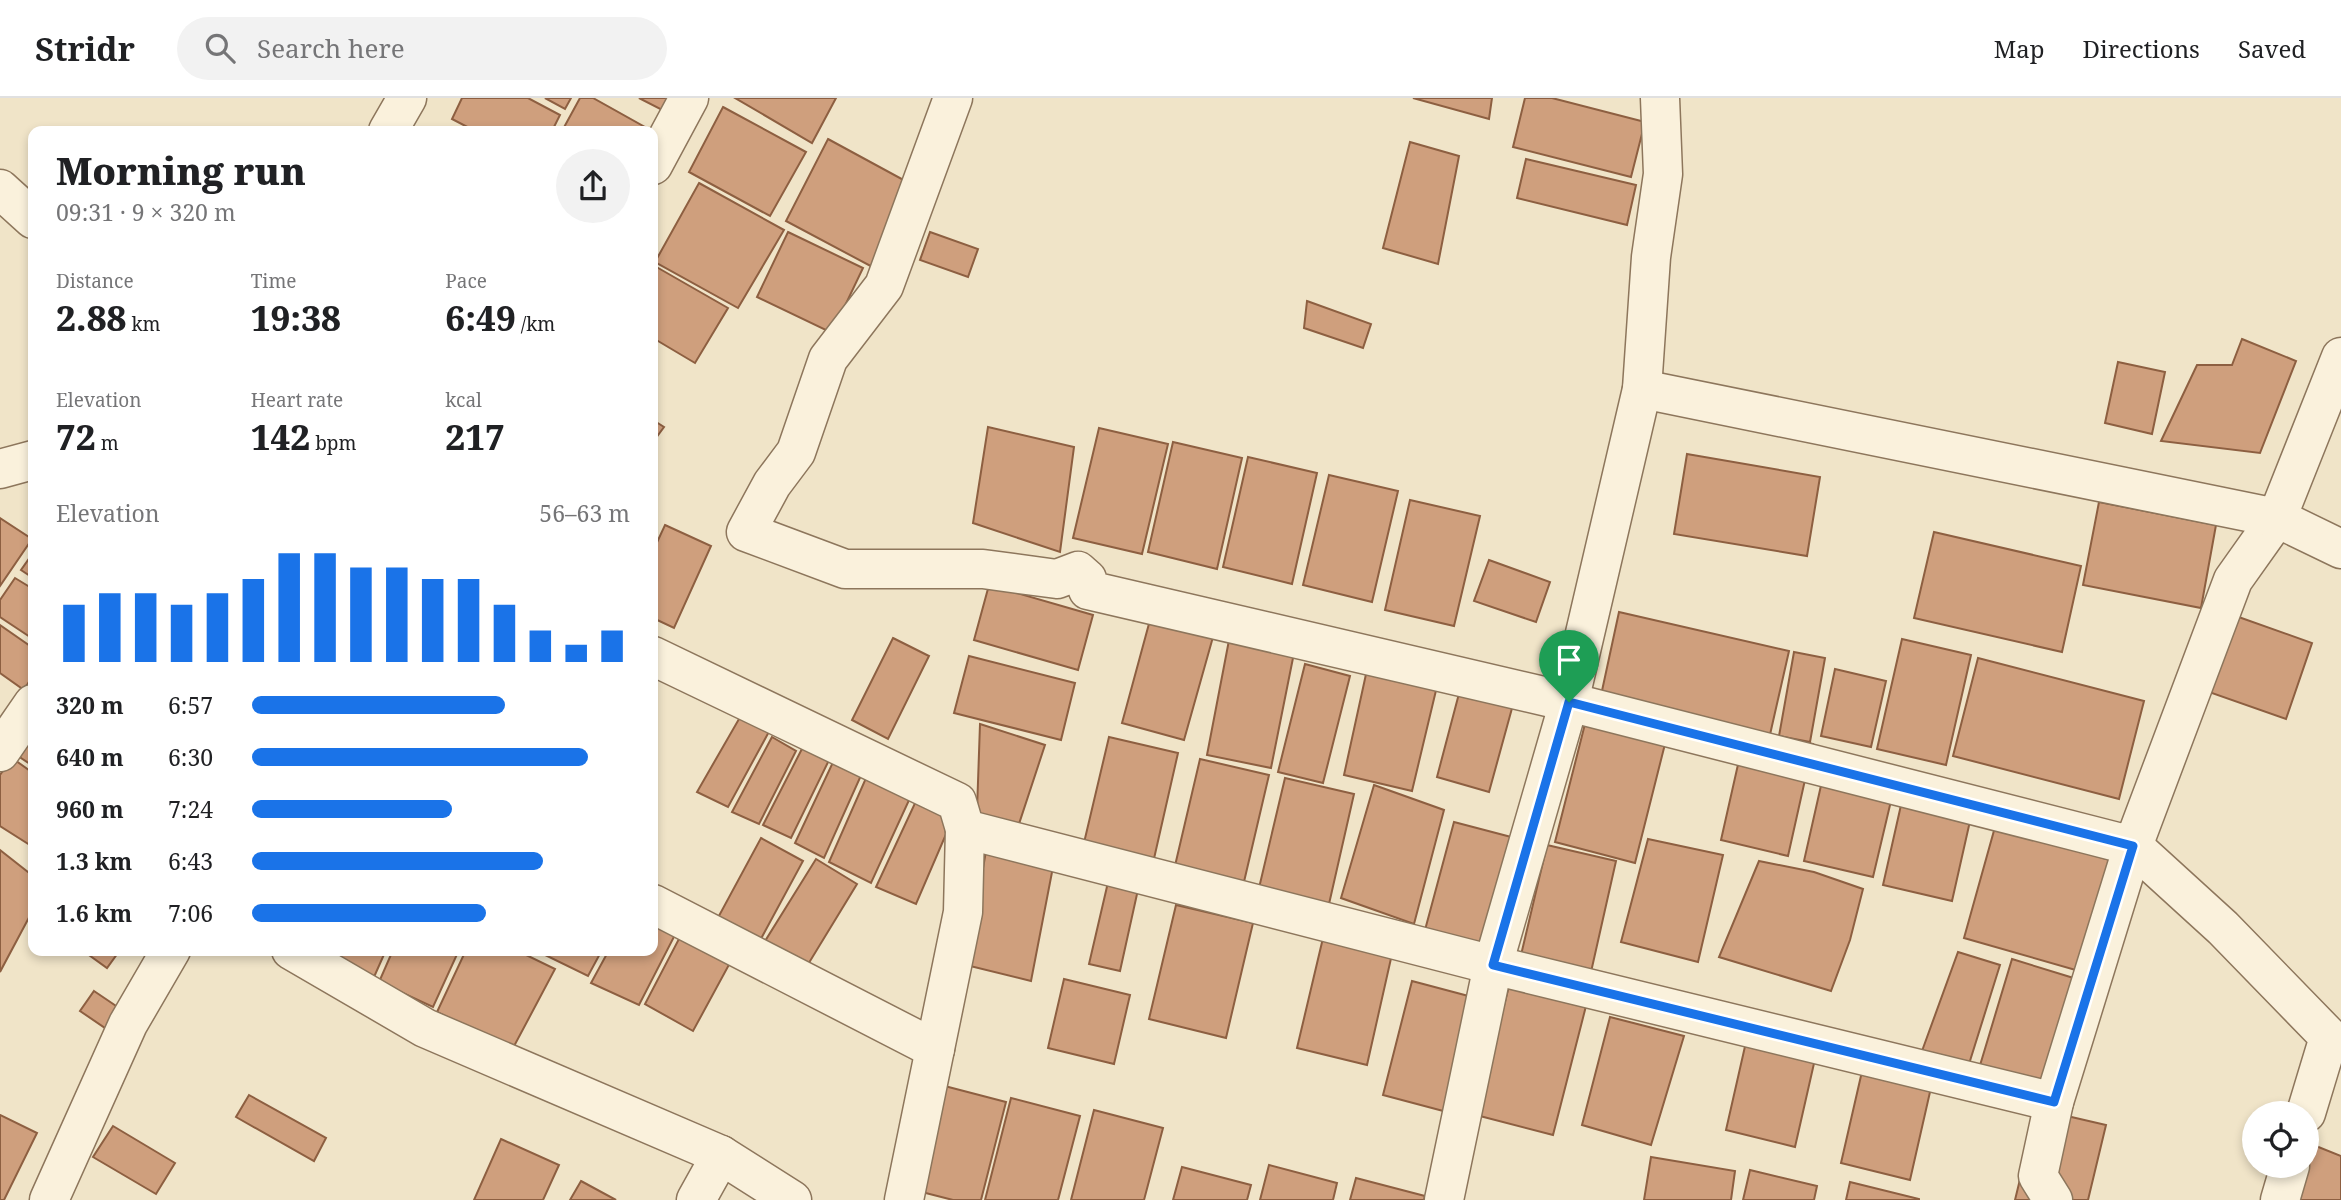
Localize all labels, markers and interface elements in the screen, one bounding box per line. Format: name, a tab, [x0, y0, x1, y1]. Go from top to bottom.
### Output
search box	[177, 17, 667, 80]
text: Stridr	[35, 26, 135, 71]
icon: search	[201, 29, 239, 67]
text: Search here	[257, 30, 405, 66]
text: Map	[1994, 32, 2045, 65]
text: Directions	[2083, 32, 2200, 65]
text: Saved	[2238, 32, 2306, 65]
text: Morning run	[56, 144, 306, 196]
button: share	[556, 149, 630, 223]
text: 09:31 · 9 × 320 m	[56, 196, 236, 228]
text: Distance	[56, 268, 134, 294]
text: Time	[251, 268, 297, 294]
text: Pace	[445, 268, 487, 294]
text: 2.88	[56, 294, 126, 341]
text: 19:38	[251, 294, 341, 341]
text: 6:49	[445, 294, 516, 341]
text: km	[126, 311, 160, 337]
text: /km	[516, 311, 555, 337]
text: Elevation	[56, 387, 142, 413]
text: Heart rate	[251, 387, 343, 413]
text: kcal	[445, 387, 482, 413]
text: 72	[56, 413, 96, 460]
text: 142	[251, 413, 310, 460]
text: 217	[445, 413, 505, 460]
text: m	[96, 430, 119, 456]
text: bpm	[310, 430, 356, 456]
text: Elevation	[56, 497, 160, 529]
text: 56–63 m	[539, 497, 630, 529]
pin	[1539, 630, 1599, 702]
icon: arrive	[1550, 641, 1588, 679]
text: 320 m	[56, 689, 124, 721]
text: 6:57	[168, 689, 213, 721]
text: 640 m	[56, 741, 124, 773]
text: 6:30	[168, 741, 213, 773]
text: 960 m	[56, 793, 124, 825]
text: 7:24	[168, 793, 213, 825]
text: 1.3 km	[56, 845, 132, 877]
text: 6:43	[168, 845, 213, 877]
text: 1.6 km	[56, 897, 132, 929]
text: 7:06	[168, 897, 213, 929]
map controls	[2242, 1101, 2319, 1178]
button: locate	[2242, 1101, 2319, 1178]

